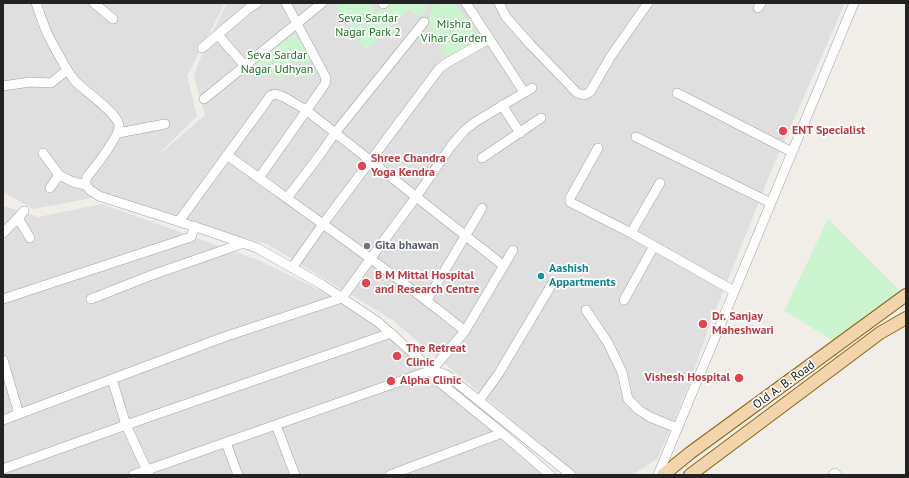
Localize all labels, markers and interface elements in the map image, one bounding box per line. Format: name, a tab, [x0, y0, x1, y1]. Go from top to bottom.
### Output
park label: Seva Sardar Nagar Park 2	[335, 12, 401, 40]
park label: Mishra Vihar Garden	[421, 18, 487, 46]
park label: Seva Sardar Nagar Udhyan	[241, 49, 313, 77]
place label: ENT Specialist	[792, 124, 865, 138]
marker: ENT Specialist	[777, 125, 789, 137]
place label: Shree Chandra Yoga Kendra	[371, 152, 446, 180]
marker: Shree Chandra Yoga Kendra	[356, 160, 368, 172]
place label: Gita bhawan	[375, 239, 439, 253]
marker: Gita bhawan	[362, 241, 372, 251]
place label: Aashish Appartments	[549, 262, 615, 290]
place label: B M Mittal Hospital and Research Centre	[375, 269, 479, 297]
marker: Aashish Appartments	[536, 271, 546, 281]
marker: B M Mittal Hospital and Research Centre	[360, 277, 372, 289]
place label: Dr. Sanjay Maheshwari	[712, 310, 774, 338]
marker: Dr. Sanjay Maheshwari	[697, 318, 709, 330]
place label: The Retreat Clinic	[406, 342, 466, 370]
marker: The Retreat Clinic	[391, 350, 403, 362]
street label: Old A. B. Road	[750, 358, 818, 412]
place label: Vishesh Hospital	[645, 371, 730, 385]
marker: Vishesh Hospital	[733, 372, 745, 384]
place label: Alpha Clinic	[400, 374, 461, 388]
marker: Alpha Clinic	[385, 375, 397, 387]

